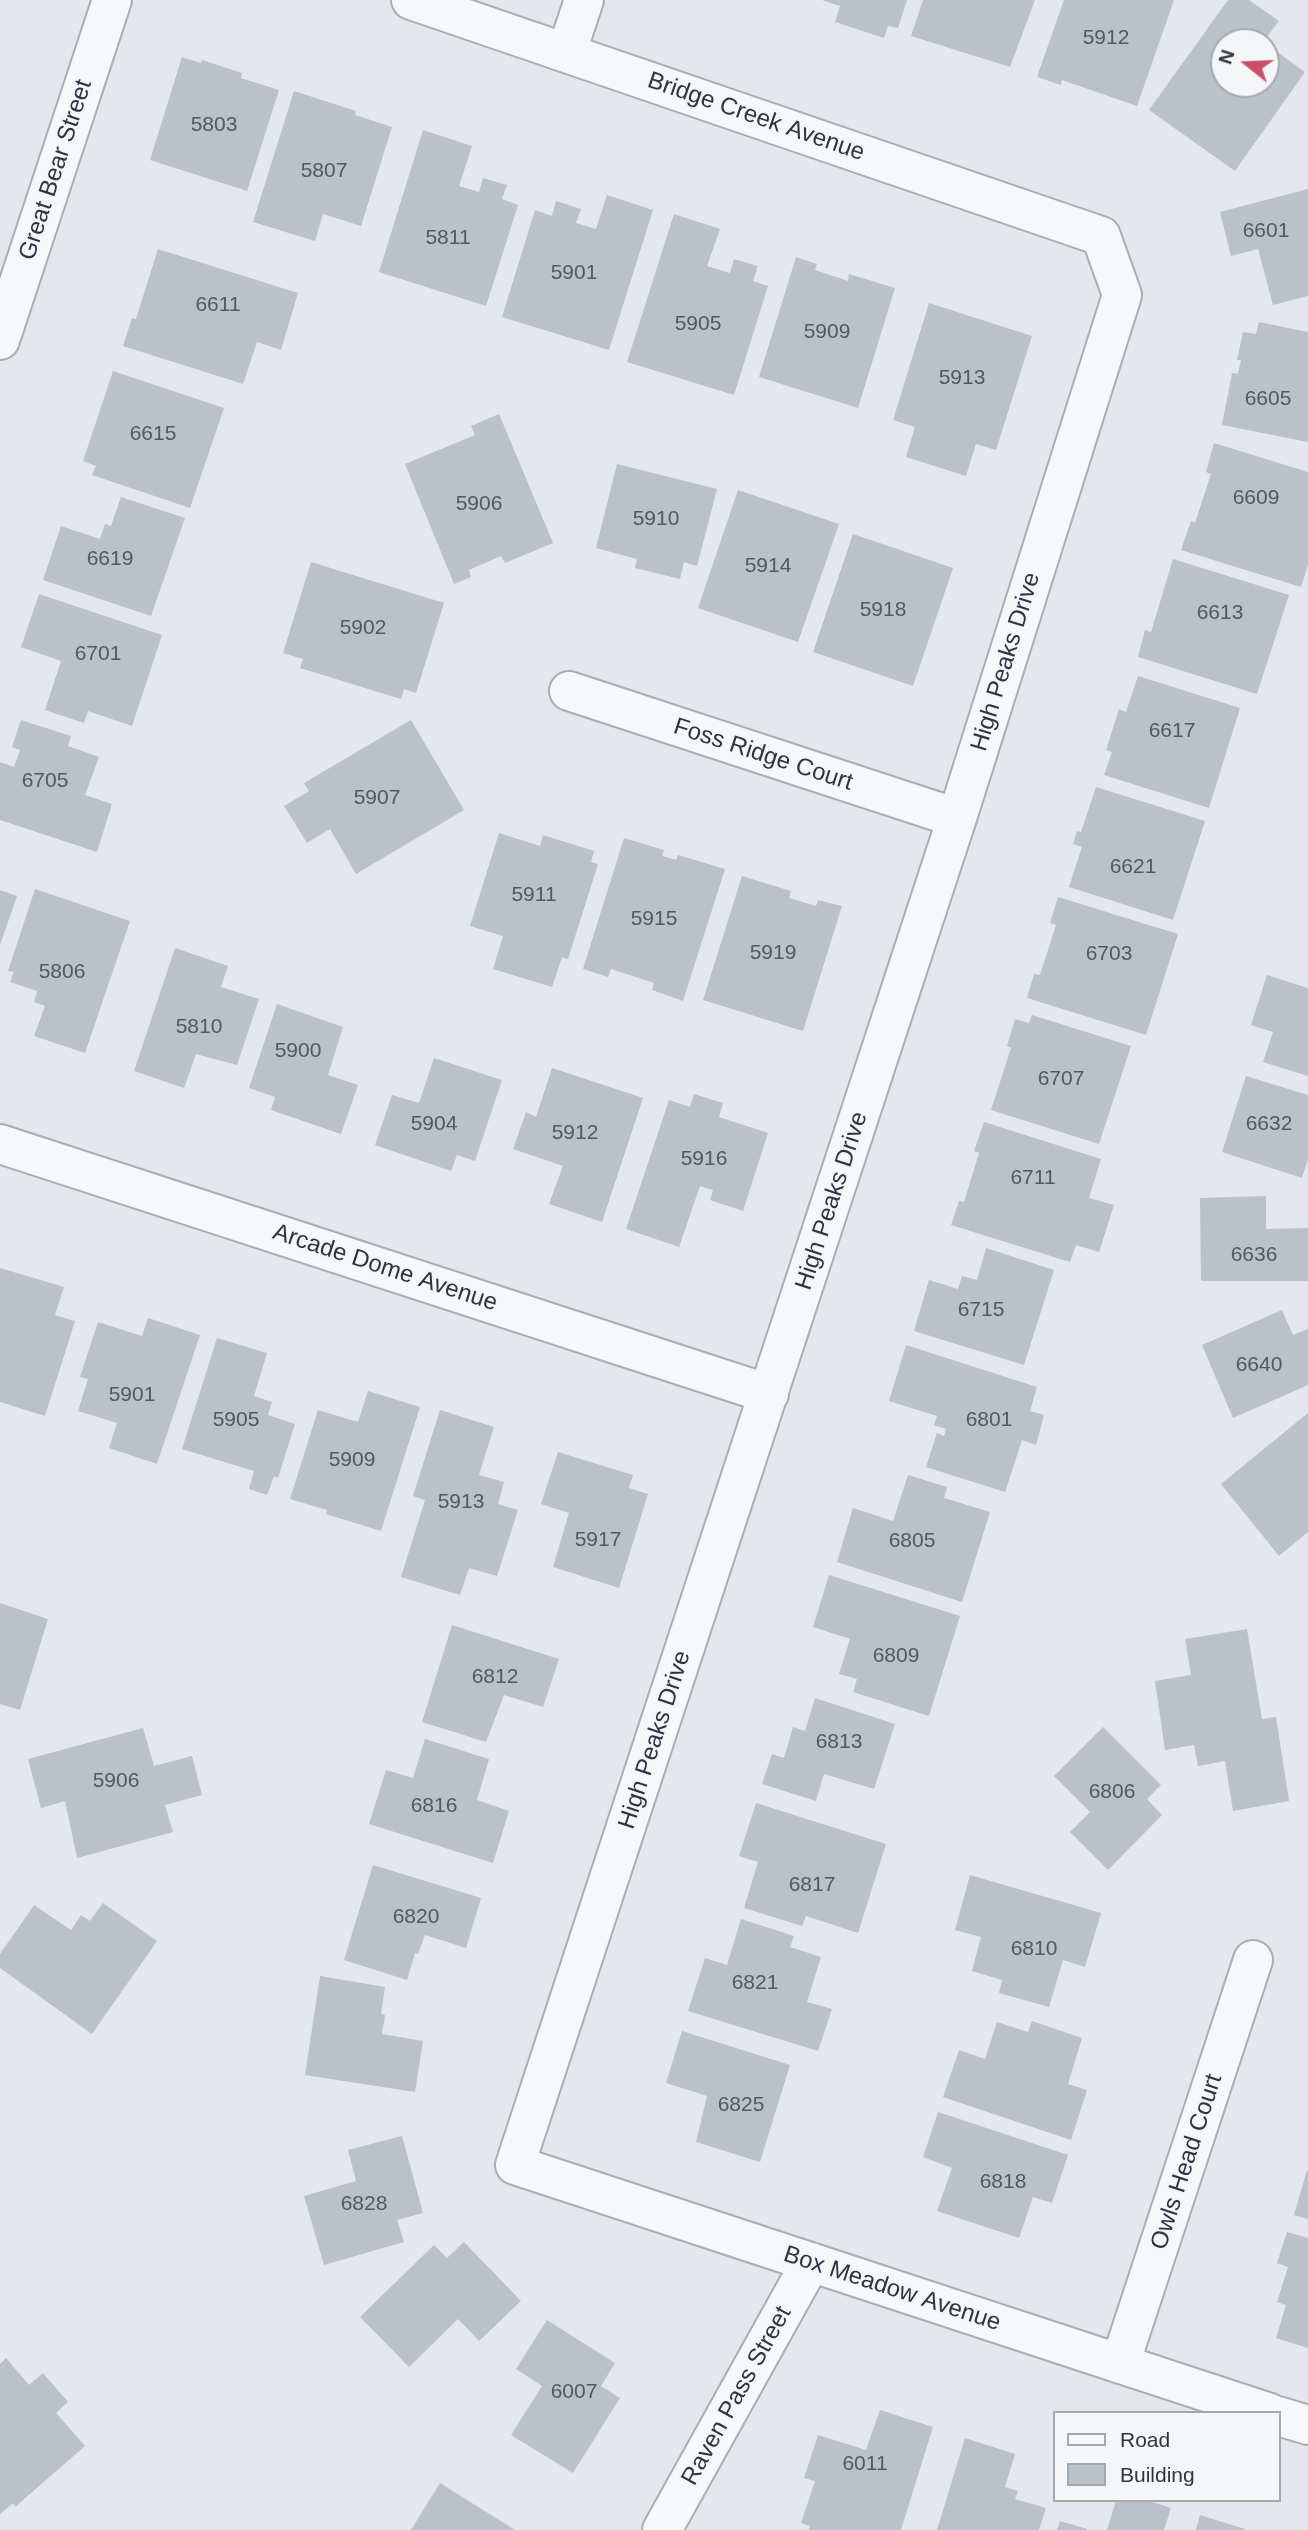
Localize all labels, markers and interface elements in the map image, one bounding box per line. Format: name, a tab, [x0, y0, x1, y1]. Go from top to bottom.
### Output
house number: 5912	[1083, 25, 1129, 51]
north arrow	[1210, 28, 1280, 98]
text: N	[1214, 47, 1239, 67]
street label: Bridge Creek Avenue	[644, 66, 868, 168]
street label: Great Bear Street	[13, 76, 99, 264]
house number: 5803	[191, 112, 237, 138]
house number: 5807	[301, 158, 347, 184]
house number: 6601	[1243, 218, 1289, 244]
house number: 5811	[425, 225, 471, 251]
house number: 5901	[551, 260, 597, 286]
house number: 6611	[195, 292, 241, 318]
house number: 5905	[675, 311, 721, 337]
house number: 5909	[804, 319, 850, 345]
house number: 5913	[939, 365, 985, 391]
house number: 6605	[1245, 386, 1291, 412]
house number: 6615	[130, 421, 176, 447]
house number: 6609	[1233, 485, 1279, 511]
house number: 5906	[456, 491, 502, 517]
house number: 5910	[633, 506, 679, 532]
house number: 6619	[87, 546, 133, 572]
house number: 5914	[745, 553, 791, 579]
street label: High Peaks Drive	[965, 569, 1047, 755]
house number: 5918	[860, 597, 906, 623]
house number: 6613	[1197, 600, 1243, 626]
house number: 5902	[340, 615, 386, 641]
house number: 6701	[75, 641, 121, 667]
street label: Foss Ridge Court	[670, 712, 856, 798]
house number: 6617	[1149, 718, 1195, 744]
house number: 6705	[22, 768, 68, 794]
house number: 5907	[354, 785, 400, 811]
house number: 6621	[1110, 854, 1156, 880]
house number: 5911	[511, 882, 557, 908]
house number: 5915	[631, 906, 677, 932]
house number: 5919	[750, 940, 796, 966]
house number: 6703	[1086, 941, 1132, 967]
house number: 5806	[39, 959, 85, 985]
house number: 5810	[176, 1014, 222, 1040]
house number: 5900	[275, 1038, 321, 1064]
house number: 6707	[1038, 1066, 1084, 1092]
street label: High Peaks Drive	[790, 1108, 874, 1294]
house number: 5904	[411, 1111, 457, 1137]
house number: 6632	[1246, 1111, 1292, 1137]
house number: 5912	[552, 1120, 598, 1146]
house number: 5916	[681, 1146, 727, 1172]
house number: 6711	[1010, 1165, 1056, 1191]
street label: Arcade Dome Avenue	[269, 1218, 501, 1318]
house number: 6636	[1231, 1242, 1277, 1268]
house number: 6715	[958, 1297, 1004, 1323]
house number: 6640	[1236, 1352, 1282, 1378]
house number: 5901	[109, 1382, 155, 1408]
house number: 5905	[213, 1407, 259, 1433]
house number: 6801	[966, 1407, 1012, 1433]
house number: 5909	[329, 1447, 375, 1473]
house number: 5913	[438, 1489, 484, 1515]
house number: 5917	[575, 1527, 621, 1553]
house number: 6805	[889, 1528, 935, 1554]
house number: 6809	[873, 1643, 919, 1669]
street label: High Peaks Drive	[613, 1647, 697, 1833]
house number: 6812	[472, 1664, 518, 1690]
house number: 6813	[816, 1729, 862, 1755]
house number: 5906	[93, 1768, 139, 1794]
house number: 6806	[1089, 1779, 1135, 1805]
house number: 6816	[411, 1793, 457, 1819]
house number: 6817	[789, 1872, 835, 1898]
house number: 6820	[393, 1904, 439, 1930]
house number: 6810	[1011, 1936, 1057, 1962]
house number: 6821	[732, 1970, 778, 1996]
street label: Owls Head Court	[1145, 2071, 1229, 2253]
house number: 6825	[718, 2092, 764, 2118]
house number: 6818	[980, 2169, 1026, 2195]
house number: 6828	[341, 2191, 387, 2217]
street label: Box Meadow Avenue	[780, 2240, 1004, 2338]
street label: Raven Pass Street	[676, 2302, 798, 2490]
house number: 6007	[551, 2379, 597, 2405]
legend	[1052, 2411, 1280, 2502]
text: Road	[1120, 2428, 1170, 2451]
house number: 6011	[842, 2451, 888, 2477]
text: Building	[1120, 2463, 1195, 2486]

